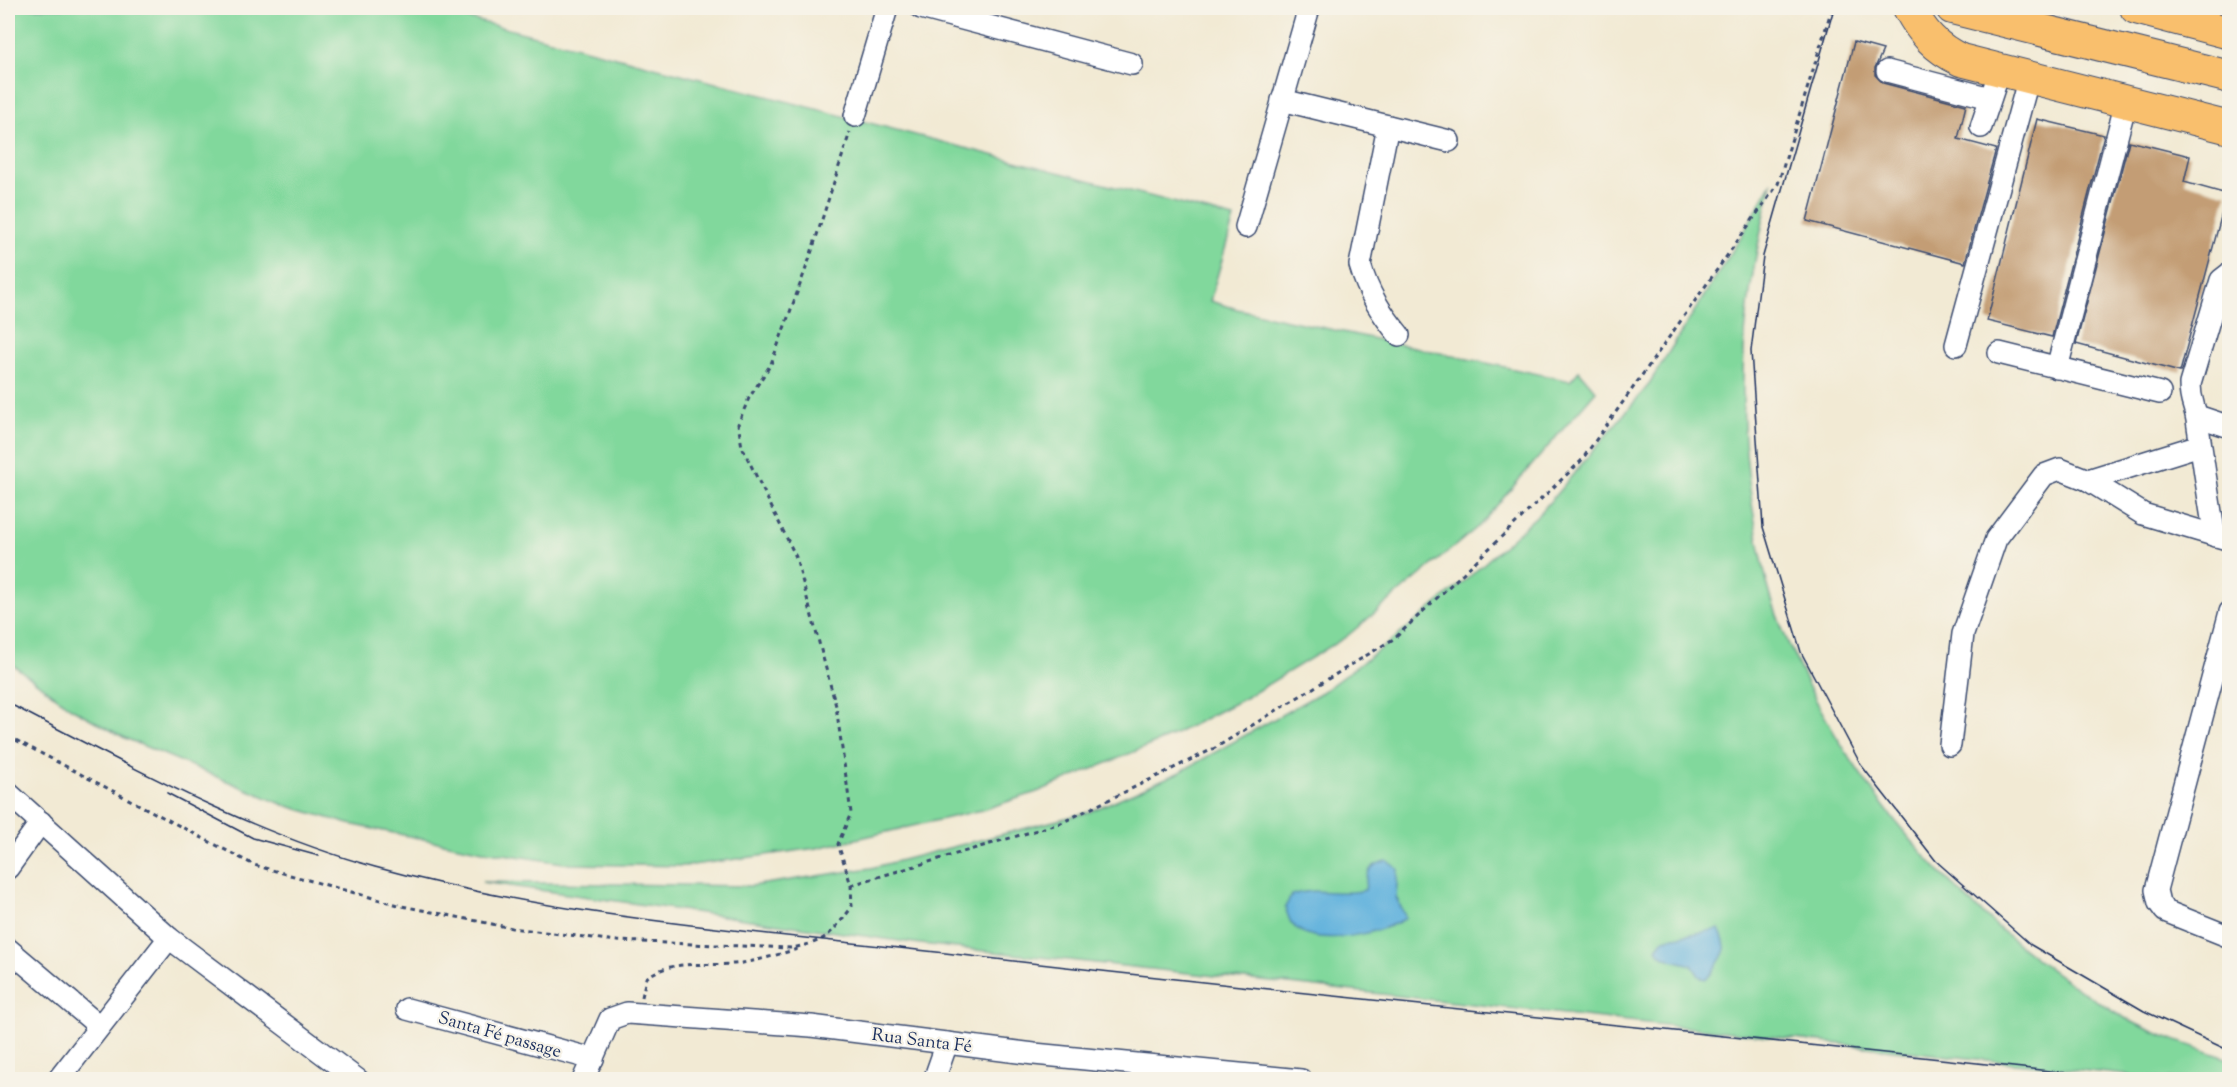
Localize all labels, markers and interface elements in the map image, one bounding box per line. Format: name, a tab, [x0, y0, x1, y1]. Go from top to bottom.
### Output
street label: Santa Fé passage	[435, 1006, 564, 1066]
street label: Rua Santa Fé	[870, 1023, 973, 1061]

